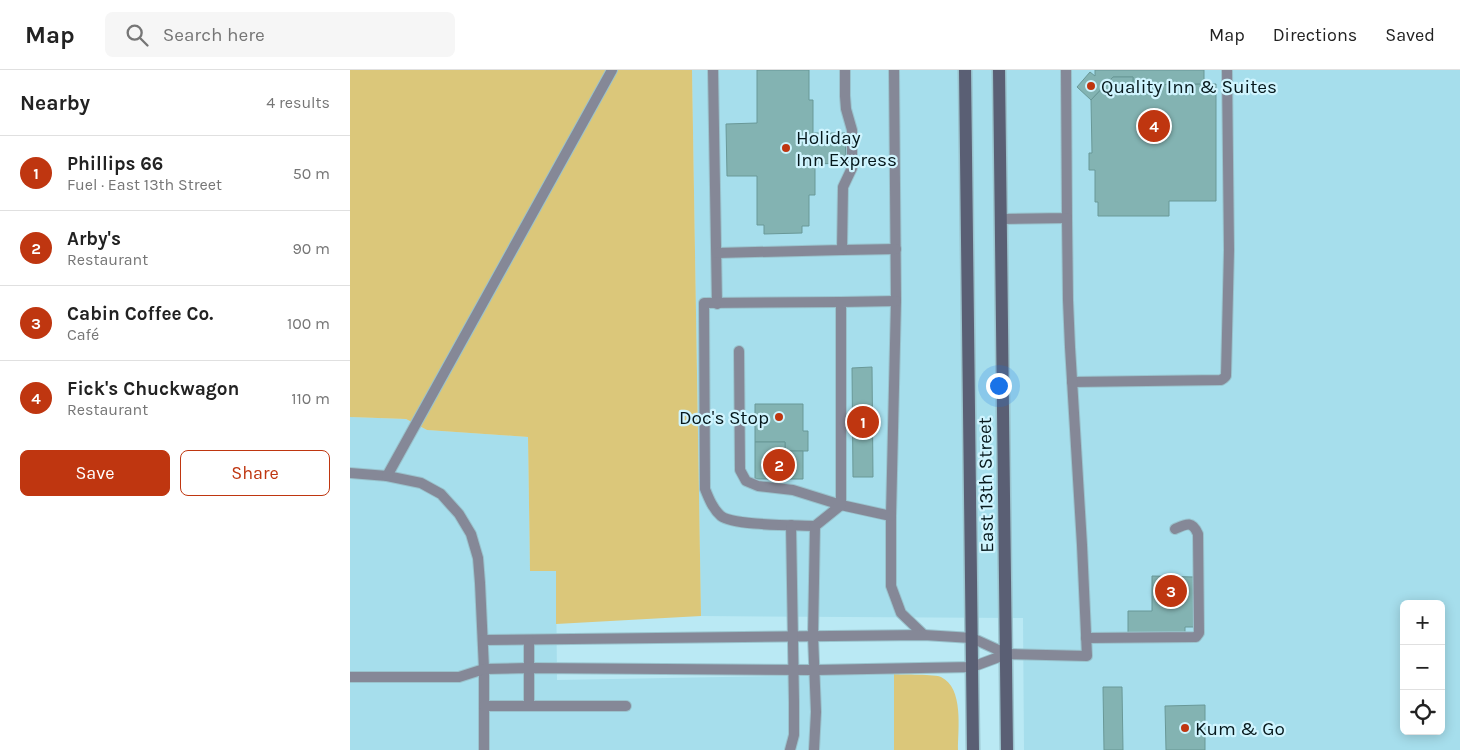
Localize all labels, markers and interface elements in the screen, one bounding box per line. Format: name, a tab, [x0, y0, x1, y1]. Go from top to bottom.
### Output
search box	[105, 12, 455, 57]
text: Map	[25, 21, 75, 49]
icon: search	[123, 21, 151, 49]
text: Search here	[163, 24, 265, 46]
text: Map	[1209, 24, 1245, 46]
text: Directions	[1273, 24, 1357, 46]
text: Saved	[1385, 24, 1435, 46]
place label: Quality Inn & Suites	[1101, 76, 1277, 98]
marker: Quality Inn & Suites	[1085, 80, 1097, 92]
text: Nearby	[20, 91, 90, 115]
text: 4 results	[266, 93, 330, 112]
pin: 4	[1138, 107, 1170, 145]
place label: Holiday Inn Express	[796, 127, 897, 171]
marker: Holiday Inn Express	[780, 142, 792, 154]
text: Phillips 66	[67, 153, 163, 175]
text: 1	[33, 164, 39, 183]
text: 50 m	[293, 164, 330, 183]
text: Fuel · East 13th Street	[67, 175, 222, 194]
text: Arby's	[67, 228, 121, 250]
text: 2	[31, 239, 41, 258]
text: 90 m	[292, 239, 330, 258]
text: Restaurant	[67, 250, 148, 269]
text: Cabin Coffee Co.	[67, 303, 213, 325]
text: 3	[31, 314, 41, 333]
text: 100 m	[287, 314, 330, 333]
text: Café	[67, 325, 99, 344]
your location	[986, 373, 1012, 399]
text: Fick's Chuckwagon	[67, 378, 239, 400]
text: 4	[31, 389, 41, 408]
text: 110 m	[291, 389, 330, 408]
text: Restaurant	[67, 400, 148, 419]
pin: 1	[847, 403, 879, 441]
place label: Doc's Stop	[679, 407, 769, 429]
marker: Doc's Stop	[773, 411, 785, 423]
street label: East 13th Street	[974, 417, 998, 553]
pin: 2	[763, 446, 795, 484]
button: Save	[20, 450, 170, 496]
button: Share	[180, 450, 330, 496]
pin: 3	[1155, 572, 1187, 610]
map controls	[1400, 600, 1445, 735]
button: +	[1400, 600, 1445, 645]
button: −	[1400, 645, 1445, 690]
button: locate	[1400, 690, 1445, 735]
place label: Kum & Go	[1195, 718, 1285, 740]
marker: Kum & Go	[1179, 722, 1191, 734]

